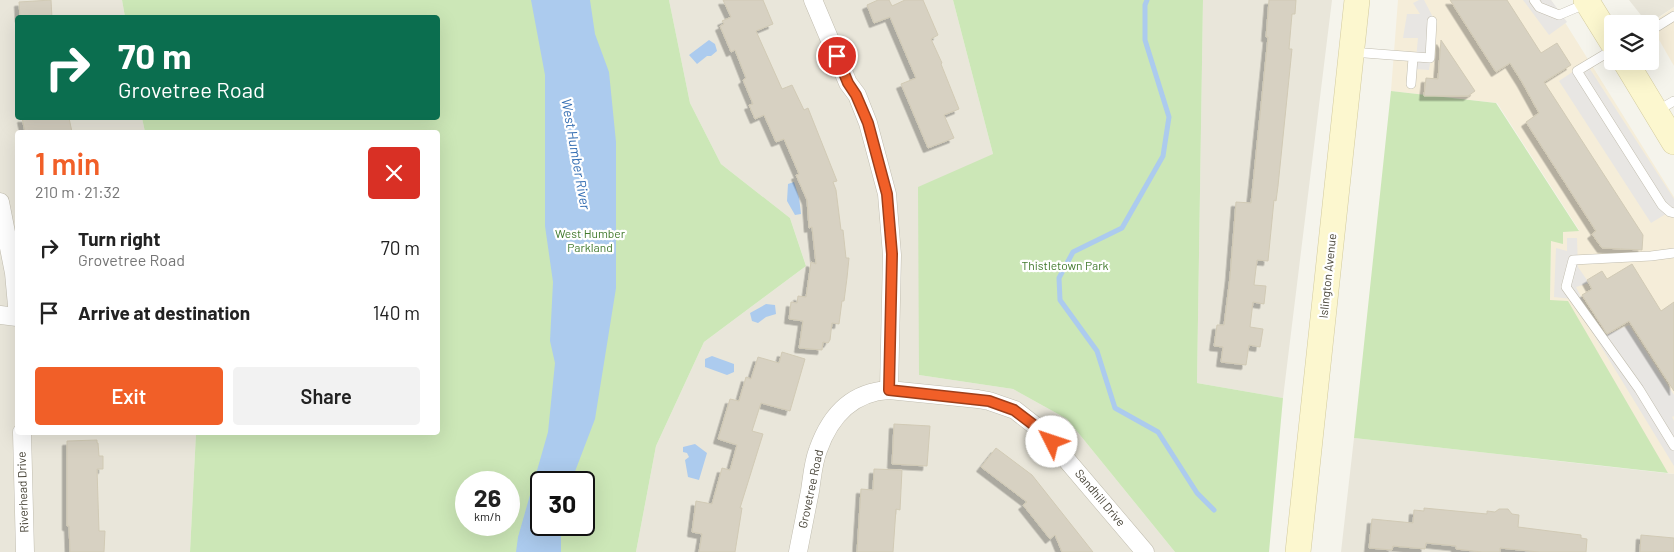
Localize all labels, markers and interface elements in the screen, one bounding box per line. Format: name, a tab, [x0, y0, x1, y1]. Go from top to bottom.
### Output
map controls	[1604, 15, 1659, 70]
button: layers	[1604, 15, 1659, 70]
text: 70 m	[118, 34, 192, 76]
icon: right	[35, 35, 100, 100]
pin	[816, 35, 858, 77]
icon: arrive	[823, 42, 851, 70]
text: Grovetree Road	[118, 76, 265, 102]
water label: West Humber River	[558, 97, 595, 212]
text: 1 min	[35, 145, 100, 181]
button: close	[368, 147, 420, 199]
text: 210 m · 21:32	[35, 182, 120, 201]
park label: West Humber Parkland	[555, 226, 626, 254]
text: Turn right	[78, 227, 160, 250]
street label: Islington Avenue	[1316, 233, 1338, 319]
icon: right	[35, 234, 63, 262]
text: 70 m	[381, 236, 420, 259]
text: Grovetree Road	[78, 250, 185, 269]
park label: Thistletown Park	[1021, 258, 1109, 272]
icon: arrive	[35, 299, 63, 327]
text: Arrive at destination	[78, 301, 250, 324]
text: 140 m	[373, 301, 420, 324]
button: Exit	[35, 367, 223, 425]
button: Share	[233, 367, 420, 425]
position arrow	[1025, 415, 1077, 467]
street label: Grovetree Road	[795, 448, 825, 529]
street label: Riverhead Drive	[14, 451, 30, 533]
street label: Sandhill Drive	[1073, 466, 1129, 529]
speed limit sign: 30	[530, 471, 595, 536]
text: 26	[474, 482, 501, 512]
text: km/h	[474, 509, 501, 523]

